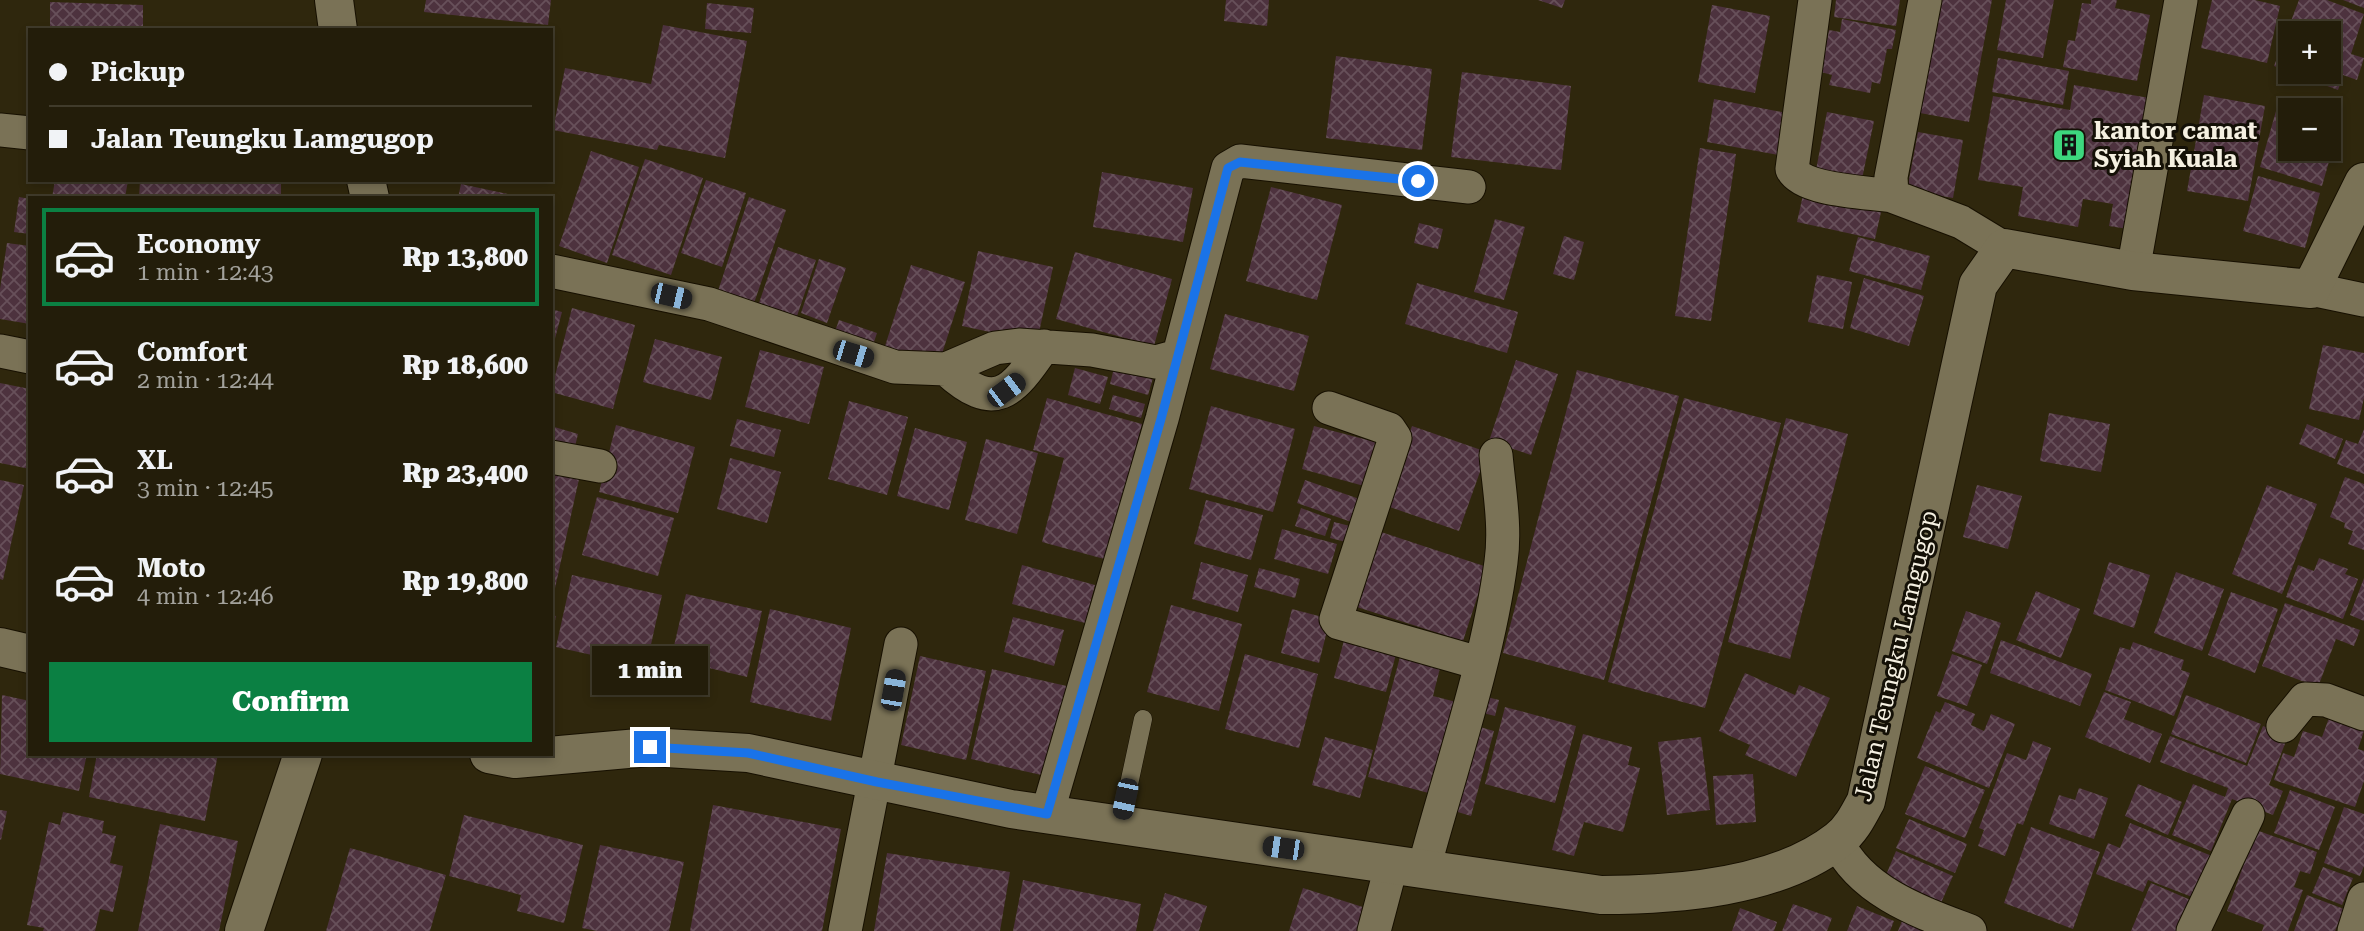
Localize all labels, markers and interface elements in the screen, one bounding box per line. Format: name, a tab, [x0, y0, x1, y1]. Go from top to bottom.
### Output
map controls	[2278, 21, 2341, 161]
button: +	[2278, 21, 2341, 84]
text: Pickup	[91, 57, 185, 87]
button: −	[2278, 98, 2341, 161]
place label: kantor camat Syiah Kuala	[2094, 117, 2257, 173]
text: Jalan Teungku Lamgugop	[91, 124, 434, 154]
building icon: kantor camat Syiah Kuala	[2050, 126, 2088, 164]
route start	[1402, 165, 1434, 197]
icon: car	[53, 226, 116, 289]
text: Economy	[137, 229, 260, 259]
text: Rp 13,800	[402, 242, 528, 272]
text: 1 min · 12:43	[137, 259, 274, 286]
car	[649, 281, 694, 311]
icon: car	[53, 334, 116, 397]
text: Comfort	[137, 337, 247, 367]
car	[830, 338, 877, 370]
text: Rp 18,600	[402, 350, 528, 380]
text: 2 min · 12:44	[137, 367, 274, 394]
car	[983, 369, 1030, 411]
icon: car	[53, 442, 116, 505]
text: XL	[137, 445, 173, 475]
text: Rp 23,400	[402, 458, 528, 488]
text: 3 min · 12:45	[137, 475, 274, 502]
street label: Jalan Teungku Lamgugop	[1849, 508, 1943, 804]
icon: car	[53, 550, 116, 613]
text: Moto	[137, 553, 206, 583]
text: Rp 19,800	[402, 566, 528, 596]
text: 4 min · 12:46	[137, 583, 274, 610]
callout: 1 min	[592, 646, 708, 694]
text: 1 min	[618, 657, 682, 684]
button: Confirm	[49, 662, 532, 742]
car	[880, 667, 907, 713]
route end	[634, 731, 666, 763]
car	[1111, 776, 1140, 822]
car	[1261, 835, 1306, 861]

